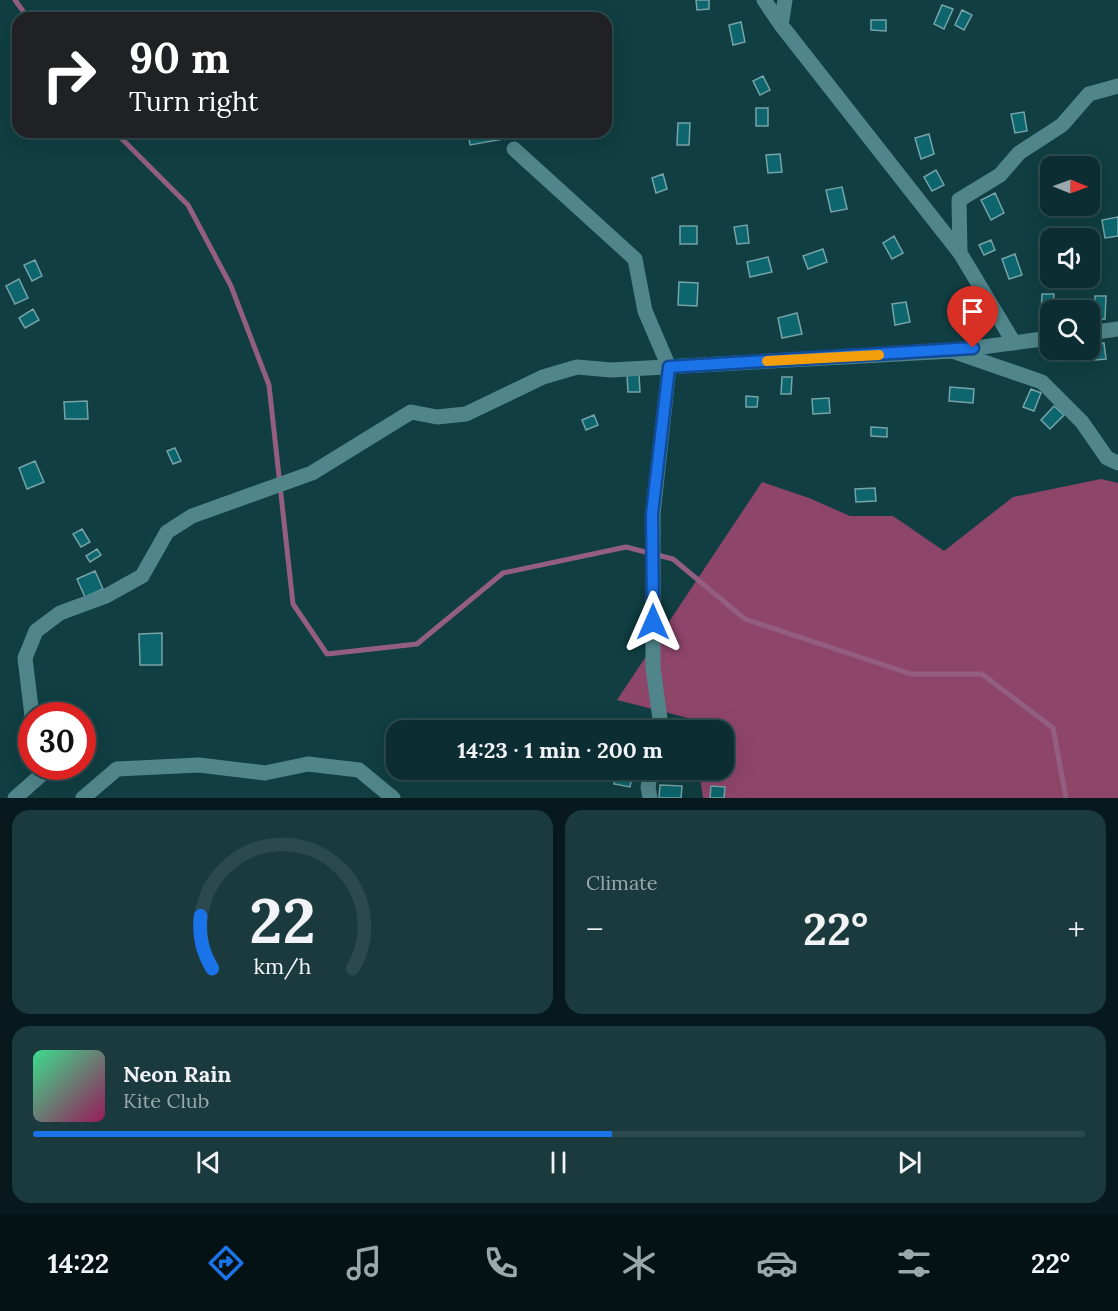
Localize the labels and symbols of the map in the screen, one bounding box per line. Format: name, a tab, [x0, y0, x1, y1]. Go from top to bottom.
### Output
north arrow	[1040, 156, 1100, 216]
pin	[947, 286, 998, 348]
position arrow	[621, 590, 685, 654]
speed limit sign: 30	[18, 702, 96, 780]

